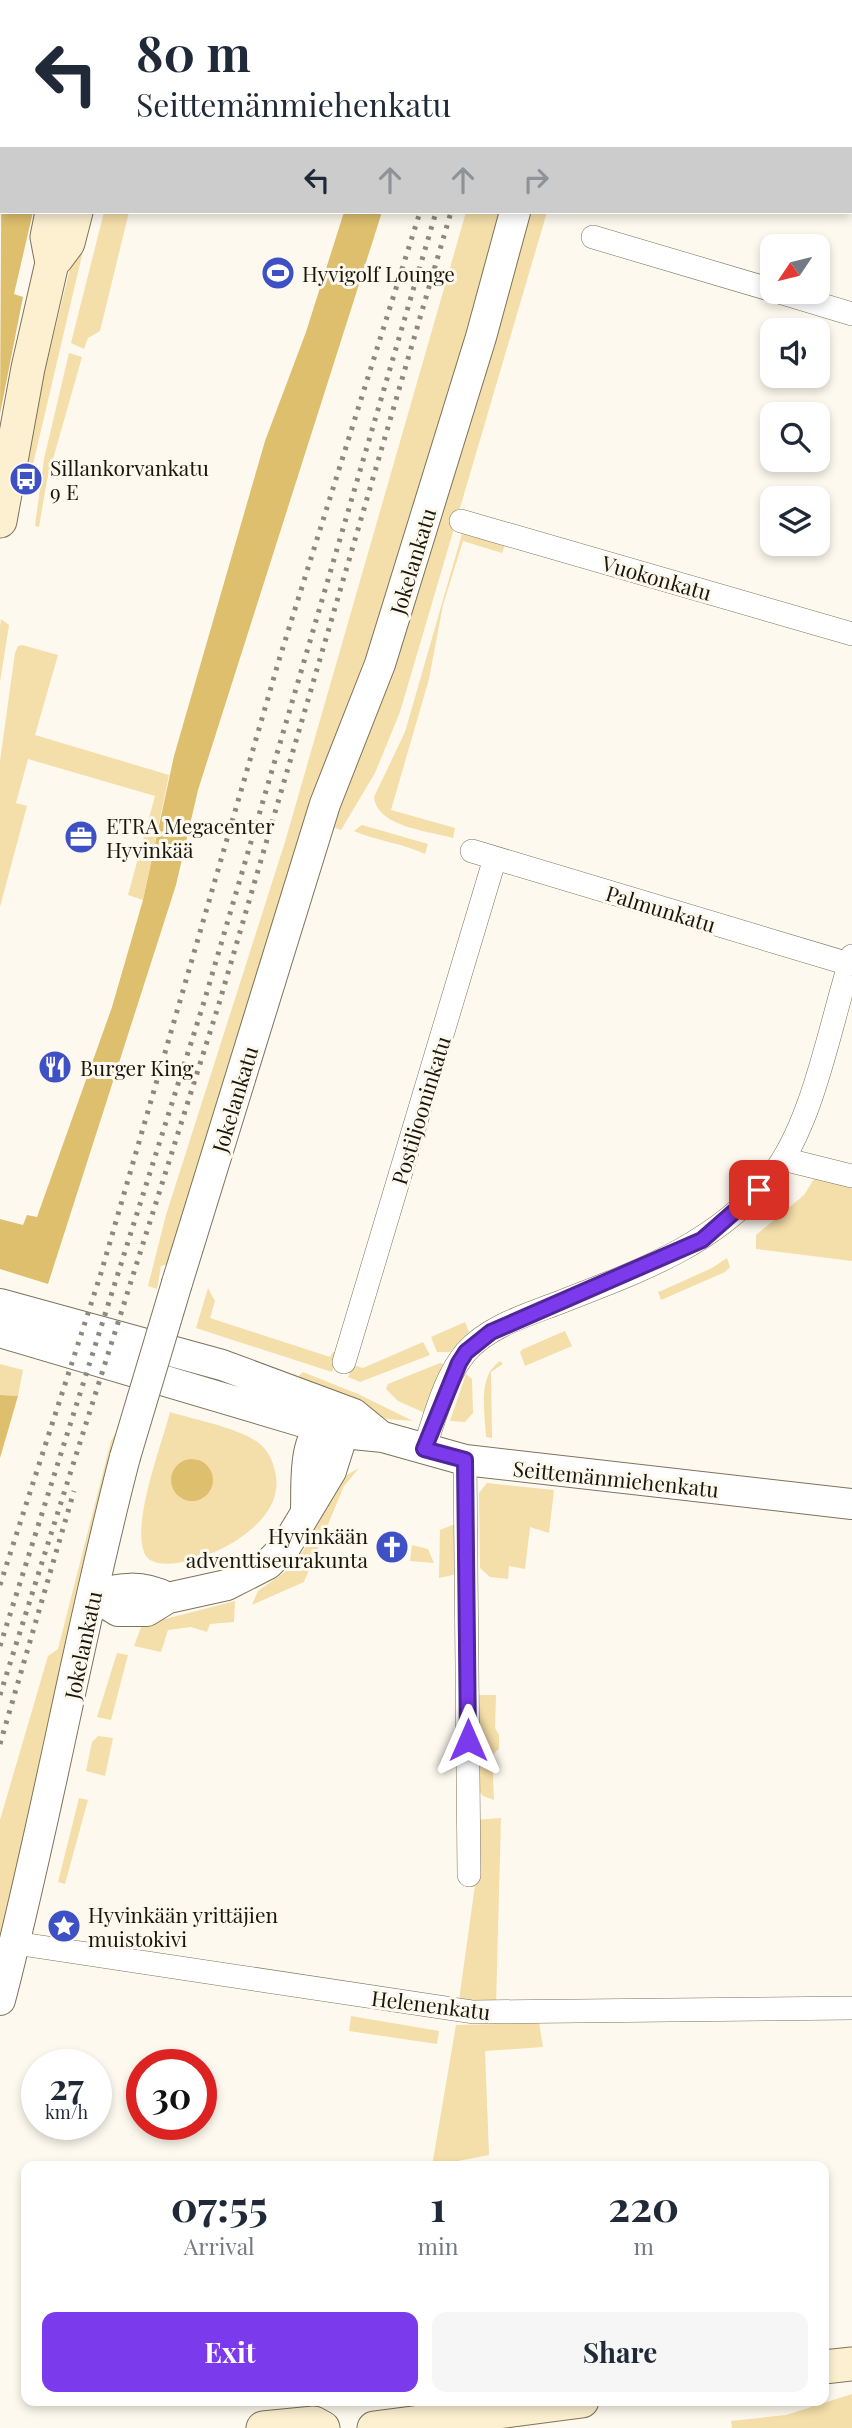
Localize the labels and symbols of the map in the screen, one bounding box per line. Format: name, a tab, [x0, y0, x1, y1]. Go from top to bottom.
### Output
north arrow	[760, 234, 830, 304]
sports icon: Hyvigolf Lounge	[259, 254, 297, 292]
place label: Hyvigolf Lounge	[302, 259, 455, 287]
place label: Sillankorvankatu 9 E	[50, 453, 209, 505]
bus stop icon: Sillankorvankatu 9 E	[7, 460, 45, 498]
street label: Jokelankatu	[382, 504, 441, 619]
street label: Vuokonkatu	[598, 548, 715, 606]
place label: ETRA Megacenter Hyvinkää	[106, 811, 275, 863]
office icon: ETRA Megacenter Hyvinkää	[62, 818, 100, 856]
street label: Palmunkatu	[603, 878, 719, 938]
street label: Postiljooninkatu	[384, 1032, 456, 1188]
street label: Jokelankatu	[204, 1042, 263, 1157]
restaurant icon: Burger King	[36, 1048, 74, 1086]
place label: Burger King	[80, 1053, 194, 1081]
pin	[729, 1160, 789, 1220]
street label: Seittemänmiehenkatu	[512, 1453, 720, 1503]
place label: Hyvinkään adventtiseurakunta	[186, 1521, 369, 1573]
church icon: Hyvinkään adventtiseurakunta	[373, 1528, 411, 1566]
street label: Jokelankatu	[57, 1588, 107, 1703]
position arrow	[431, 1703, 505, 1777]
place label: Hyvinkään yrittäjien muistokivi	[88, 1900, 279, 1952]
place icon: Hyvinkään yrittäjien muistokivi	[45, 1907, 83, 1945]
street label: Helenenkatu	[370, 1983, 492, 2025]
speed limit sign: 30	[126, 2049, 217, 2140]

